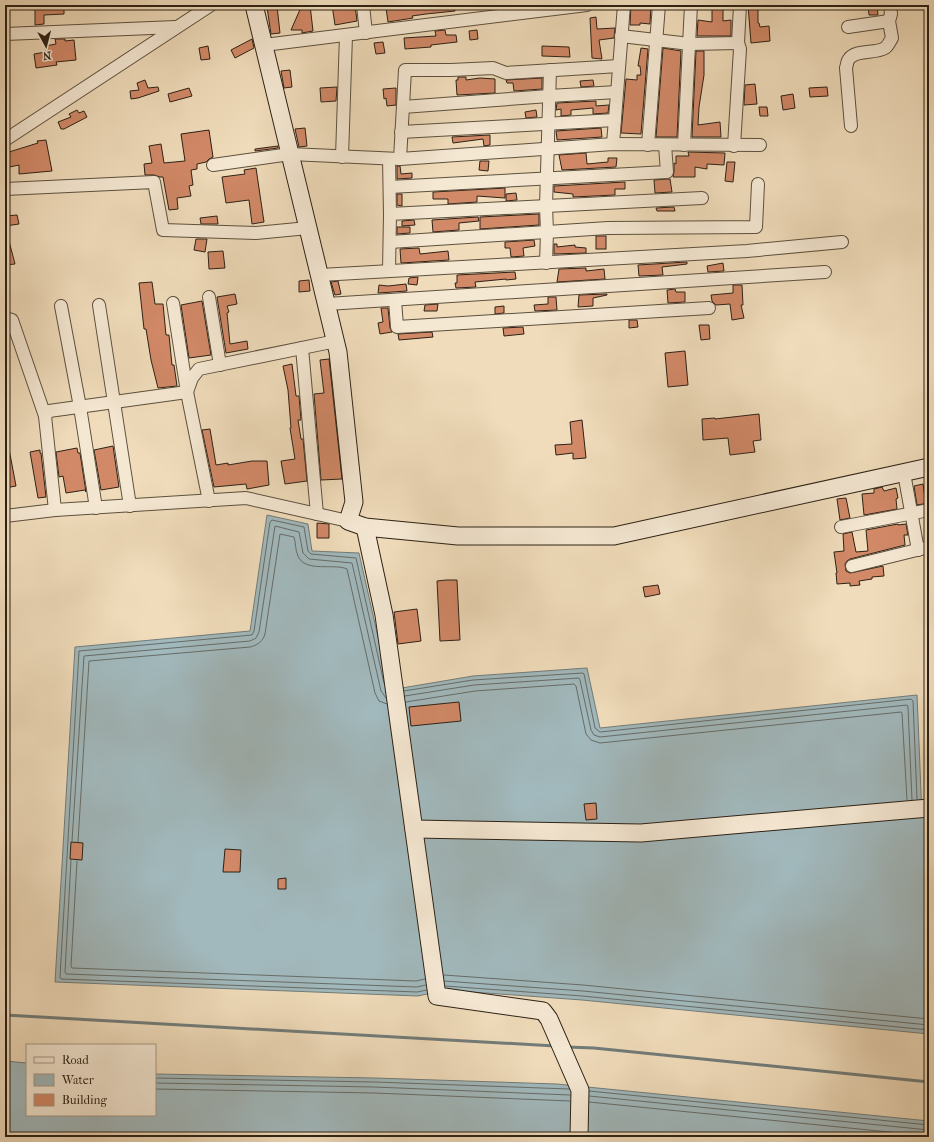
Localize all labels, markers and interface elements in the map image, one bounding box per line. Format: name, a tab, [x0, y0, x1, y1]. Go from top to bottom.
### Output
north arrow	[26, 26, 66, 66]
text: N	[42, 48, 52, 62]
legend	[26, 1044, 156, 1116]
text: Road	[62, 1053, 89, 1067]
text: Water	[61, 1073, 95, 1087]
text: Building	[62, 1093, 107, 1107]

